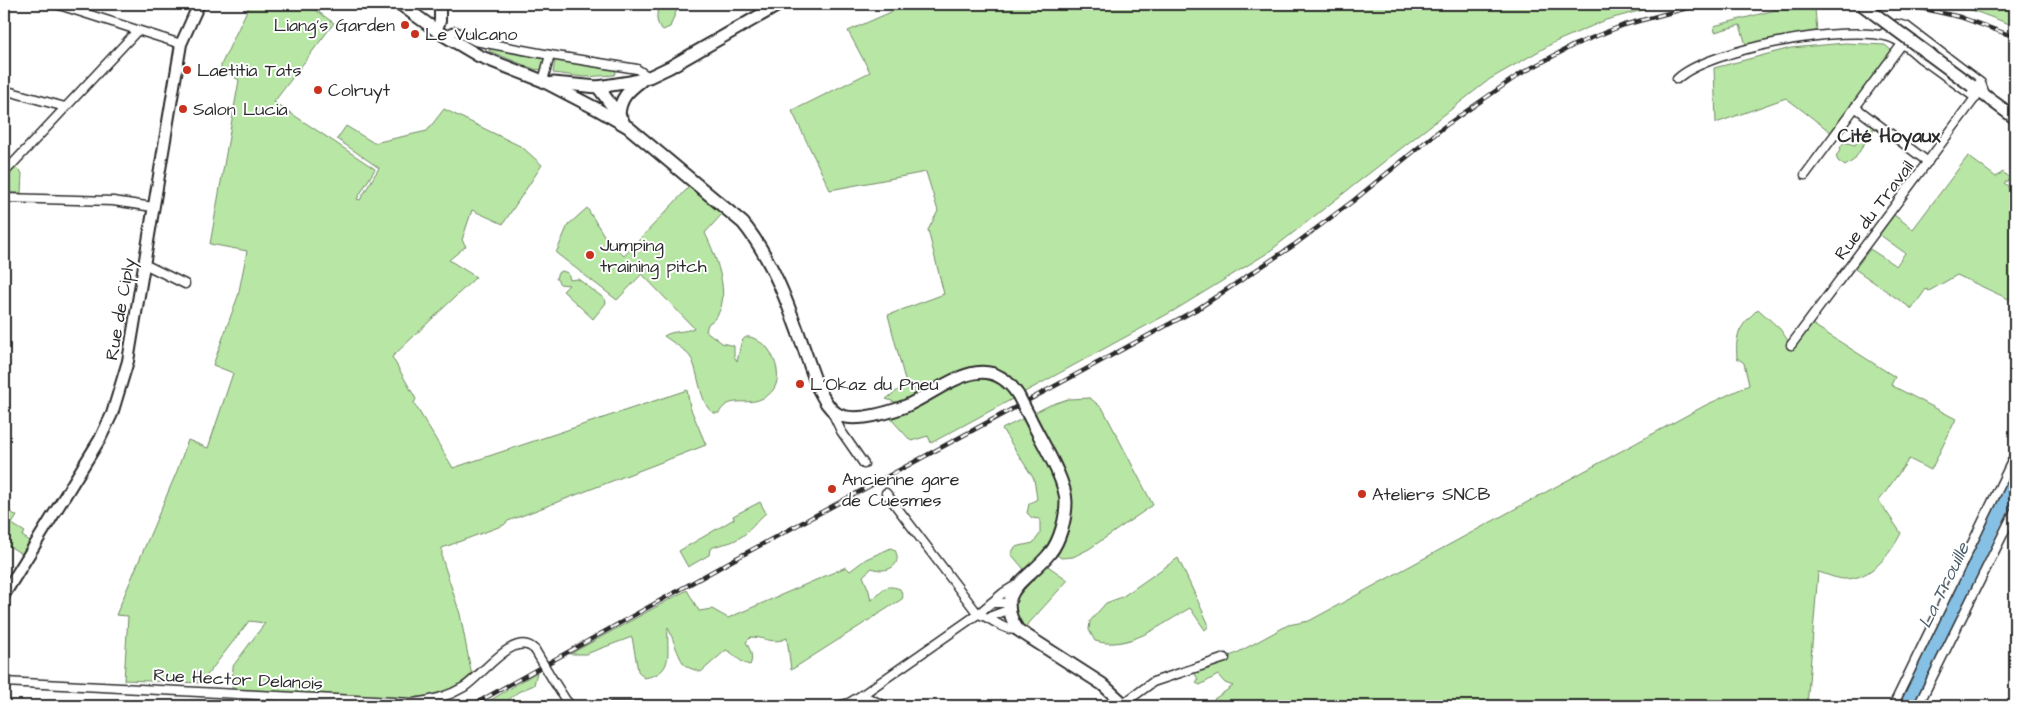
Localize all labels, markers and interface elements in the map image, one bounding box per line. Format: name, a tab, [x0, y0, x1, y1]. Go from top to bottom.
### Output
place label: Liang's Garden	[274, 13, 395, 39]
marker: Liang's Garden	[399, 19, 411, 31]
place label: Le Vulcano	[425, 22, 517, 47]
marker: Le Vulcano	[409, 28, 421, 40]
place label: Laetitia Tats	[197, 58, 301, 83]
marker: Laetitia Tats	[181, 64, 193, 76]
place label: Colruyt	[328, 78, 391, 104]
marker: Colruyt	[312, 84, 324, 96]
place label: Salon Lucia	[193, 97, 288, 122]
marker: Salon Lucia	[177, 103, 189, 115]
district label: Cité Hoyaux	[1838, 123, 1941, 151]
street label: Rue du Travail	[1829, 155, 1920, 265]
place label: Jumping training pitch	[600, 233, 707, 280]
marker: Jumping training pitch	[584, 249, 596, 261]
street label: Rue de Ciply	[99, 256, 143, 362]
place label: L'Okaz du Pneu	[810, 372, 939, 397]
marker: L'Okaz du Pneu	[794, 378, 806, 390]
place label: Ancienne gare de Cuesmes	[842, 467, 960, 513]
place label: Ateliers SNCB	[1372, 482, 1491, 507]
marker: Ancienne gare de Cuesmes	[826, 483, 838, 495]
marker: Ateliers SNCB	[1356, 488, 1368, 500]
water label: La Trouille	[1912, 537, 1977, 633]
street label: Rue Hector Delanois	[153, 663, 323, 696]

